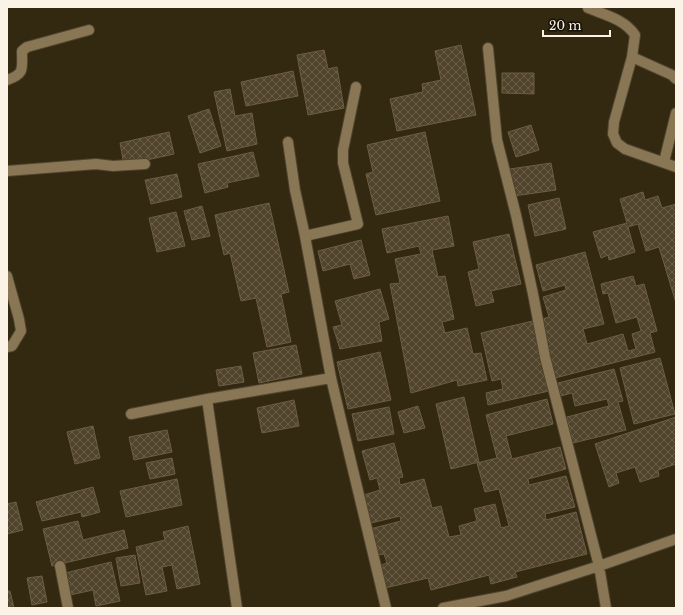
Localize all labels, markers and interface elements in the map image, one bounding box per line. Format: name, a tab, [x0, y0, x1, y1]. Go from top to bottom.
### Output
scale bar	[543, 12, 610, 38]
text: 20 m	[549, 18, 581, 33]

